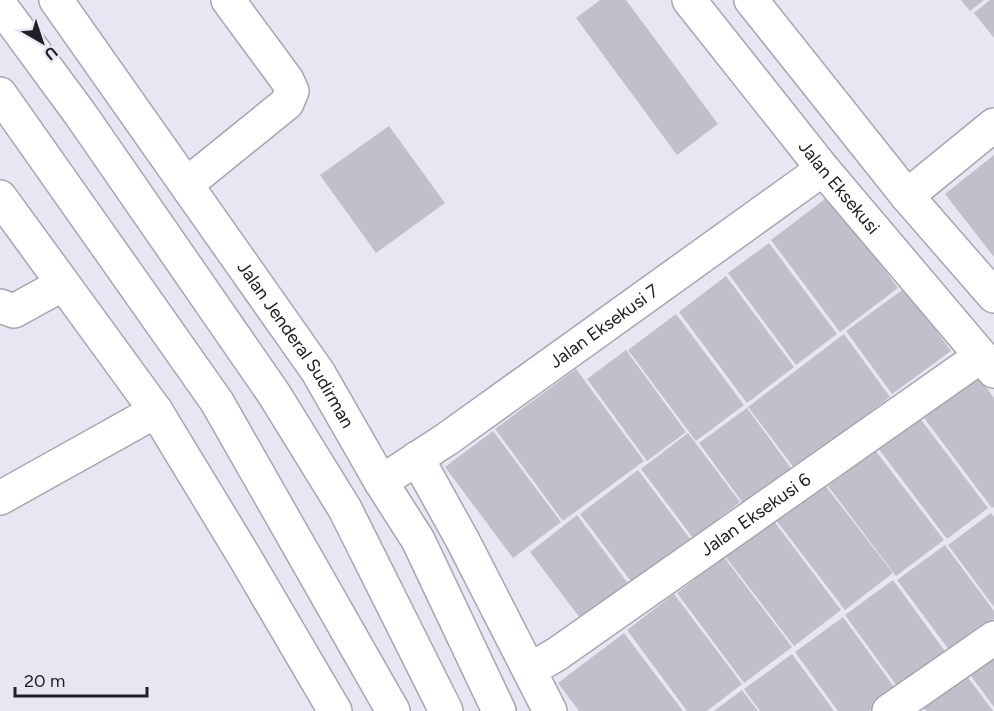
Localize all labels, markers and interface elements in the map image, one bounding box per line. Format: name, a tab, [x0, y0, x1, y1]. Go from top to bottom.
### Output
north arrow	[12, 12, 72, 72]
text: U	[41, 42, 61, 64]
street label: Jalan Eksekusi	[794, 136, 884, 239]
street label: Jalan Jenderal Sudirman	[232, 257, 359, 432]
street label: Jalan Eksekusi 7	[545, 279, 663, 373]
street label: Jalan Eksekusi 6	[696, 468, 815, 561]
scale bar	[15, 660, 147, 698]
text: 20 m	[24, 670, 65, 692]

